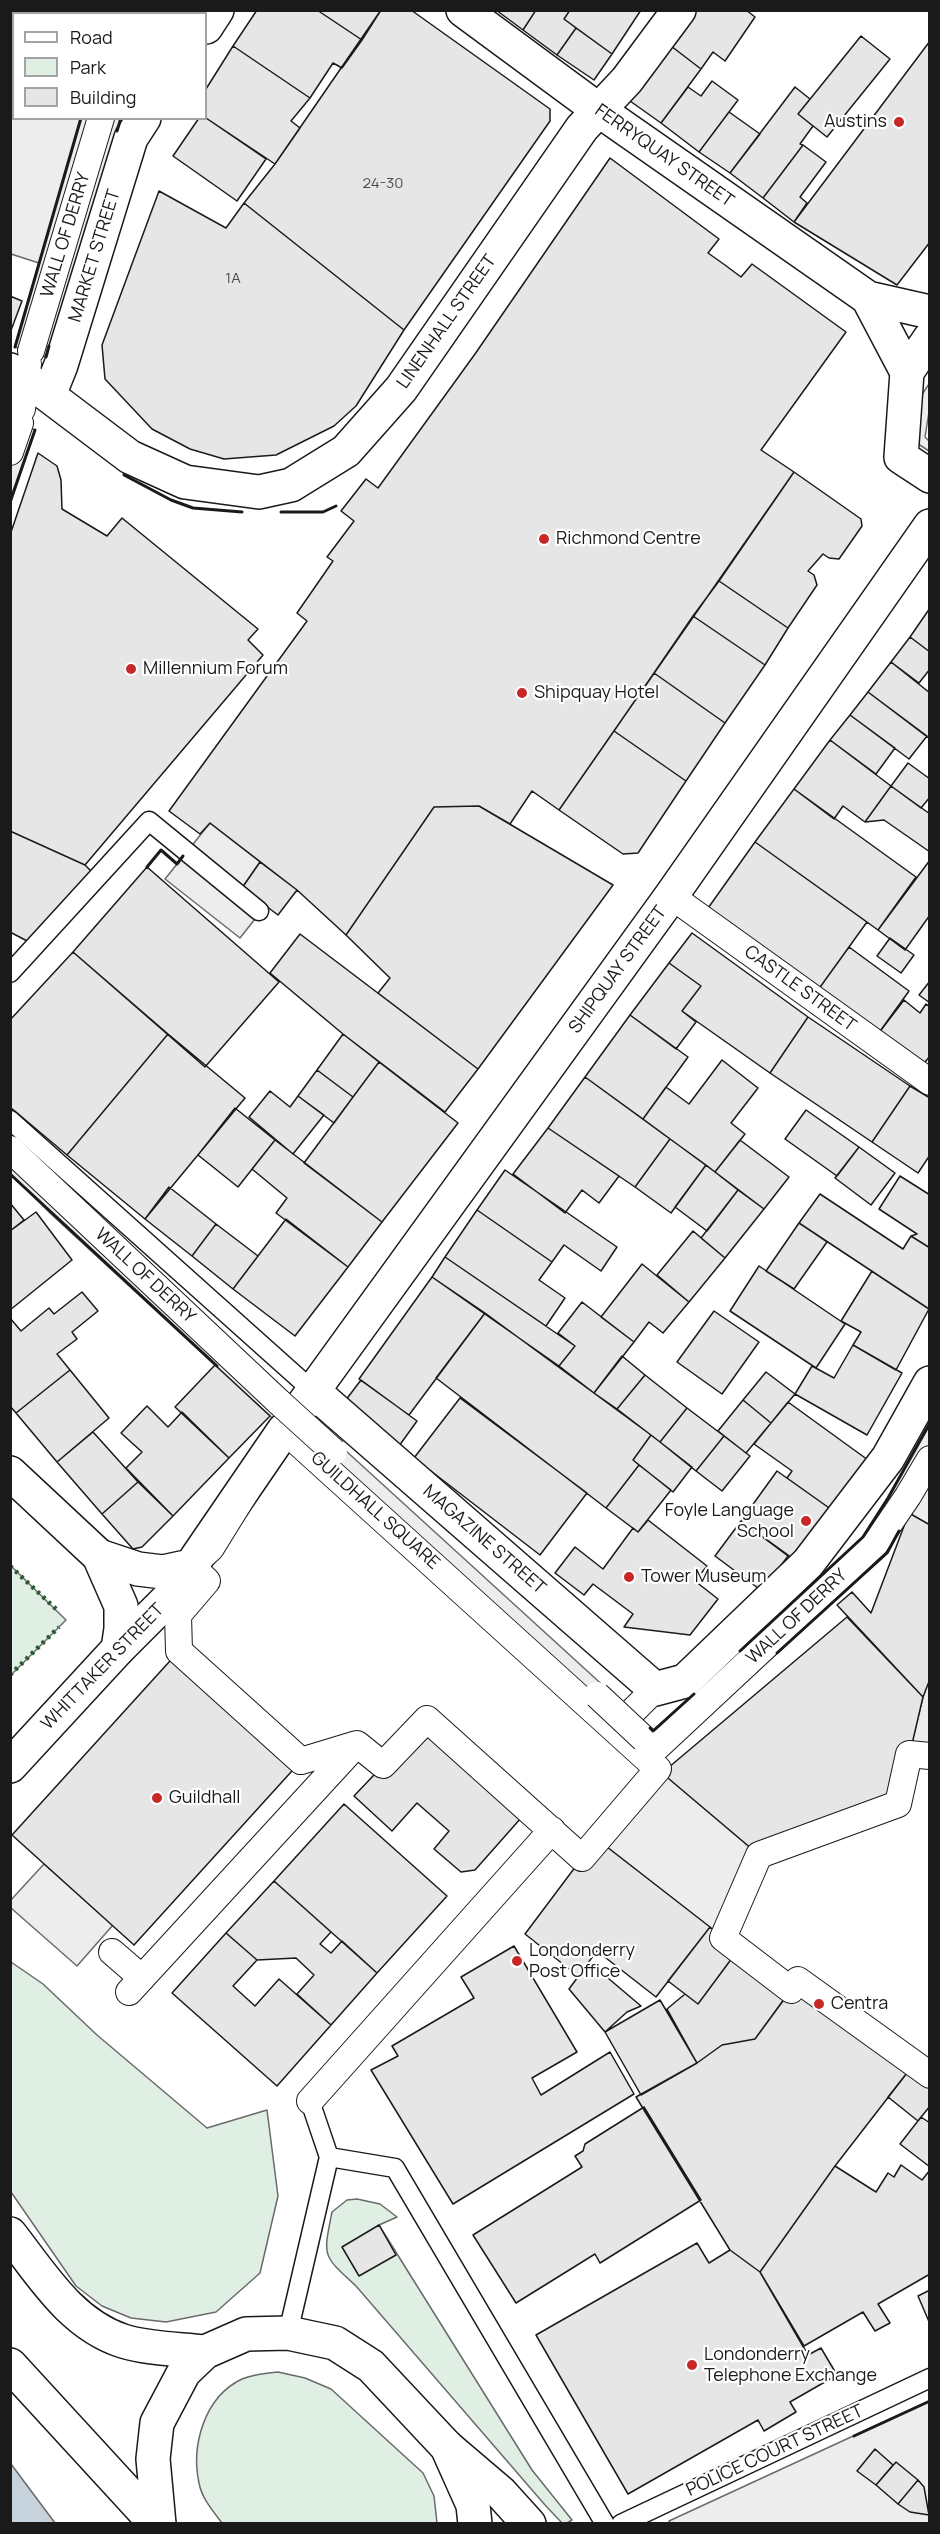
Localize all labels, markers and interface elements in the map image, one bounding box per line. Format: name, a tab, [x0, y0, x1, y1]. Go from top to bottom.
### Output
legend	[12, 12, 207, 120]
text: Road	[70, 25, 113, 49]
text: Park	[70, 55, 106, 79]
text: Building	[70, 85, 136, 109]
street label: FERRYQUAY STREET	[590, 100, 738, 212]
place label: Austins	[824, 111, 887, 133]
marker: Austins	[892, 115, 906, 129]
street label: WALL OF DERRY	[37, 170, 95, 300]
house number: 24-30	[363, 175, 403, 193]
street label: MARKET STREET	[65, 187, 125, 325]
street label: LINENHALL STREET	[393, 251, 501, 393]
house number: 1A	[225, 270, 241, 288]
place label: Richmond Centre	[556, 528, 701, 550]
marker: Richmond Centre	[537, 532, 551, 546]
place label: Millennium Forum	[143, 658, 288, 680]
marker: Millennium Forum	[124, 662, 138, 676]
place label: Shipquay Hotel	[534, 682, 659, 704]
marker: Shipquay Hotel	[515, 686, 529, 700]
street label: SHIPQUAY STREET	[565, 902, 671, 1038]
street label: CASTLE STREET	[740, 941, 860, 1037]
street label: WALL OF DERRY	[90, 1224, 200, 1328]
street label: GUILDHALL SQUARE	[306, 1448, 444, 1574]
street label: MAGAZINE STREET	[418, 1481, 550, 1599]
place label: Foyle Language School	[665, 1500, 794, 1543]
marker: Foyle Language School	[799, 1514, 813, 1528]
street label: WALL OF DERRY	[742, 1565, 852, 1669]
place label: Tower Museum	[641, 1566, 766, 1588]
marker: Tower Museum	[622, 1570, 636, 1584]
street label: WHITTAKER STREET	[37, 1599, 169, 1735]
place label: Guildhall	[169, 1787, 241, 1809]
marker: Guildhall	[150, 1791, 164, 1805]
place label: Londonderry Post Office	[529, 1940, 635, 1982]
marker: Londonderry Post Office	[510, 1954, 524, 1968]
place label: Centra	[831, 1993, 888, 2015]
marker: Centra	[812, 1997, 826, 2011]
place label: Londonderry Telephone Exchange	[704, 2344, 877, 2386]
marker: Londonderry Telephone Exchange	[685, 2358, 699, 2372]
street label: POLICE COURT STREET	[683, 2400, 867, 2502]

